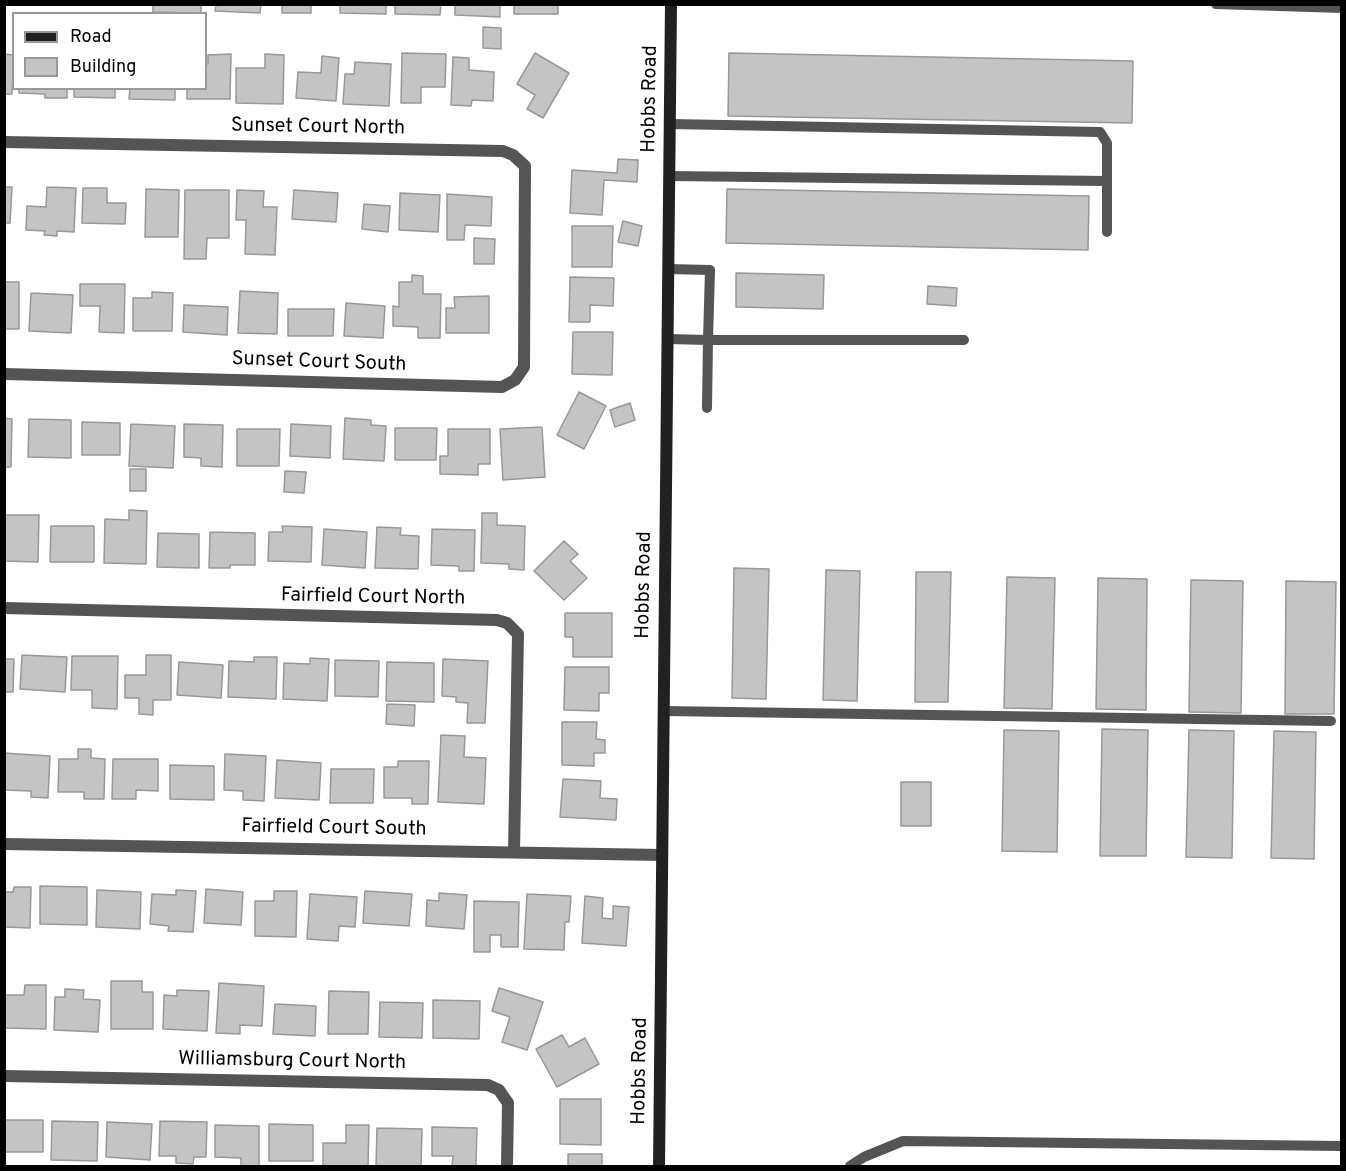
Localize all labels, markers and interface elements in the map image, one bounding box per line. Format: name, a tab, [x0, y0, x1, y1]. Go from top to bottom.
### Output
legend	[12, 12, 207, 90]
text: Road	[70, 26, 112, 49]
street label: Hobbs Road	[638, 45, 664, 153]
text: Building	[70, 56, 136, 79]
street label: Sunset Court North	[231, 114, 405, 142]
street label: Sunset Court South	[231, 348, 407, 378]
street label: Hobbs Road	[632, 531, 658, 639]
street label: Fairfield Court North	[281, 584, 465, 612]
street label: Fairfield Court South	[241, 815, 427, 843]
street label: Hobbs Road	[628, 1017, 654, 1125]
street label: Williamsburg Court North	[178, 1048, 406, 1076]

